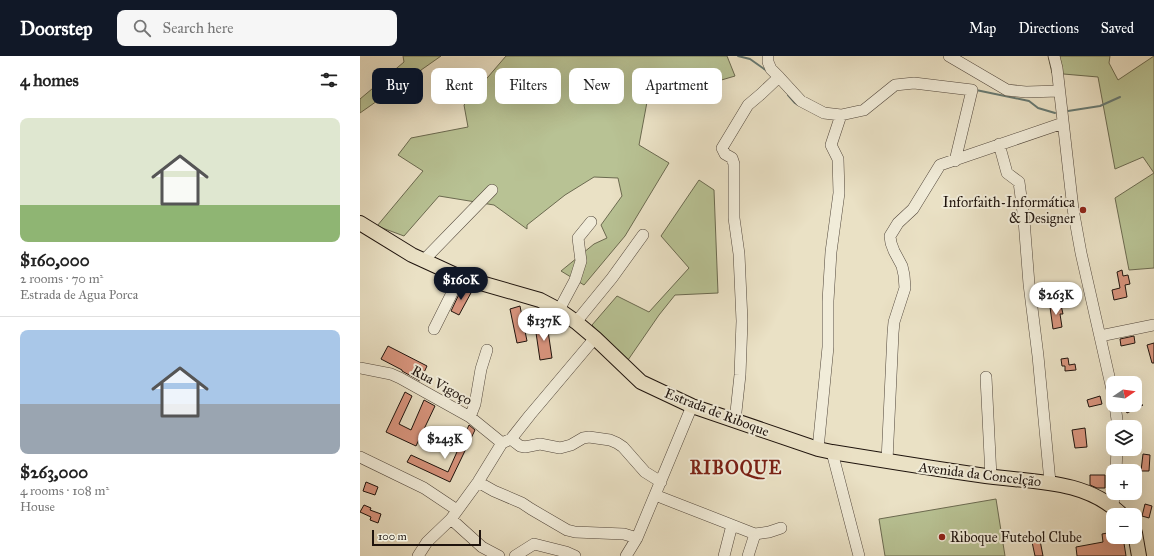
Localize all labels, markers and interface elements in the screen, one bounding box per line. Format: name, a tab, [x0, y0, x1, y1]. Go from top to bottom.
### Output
search box	[117, 10, 397, 46]
text: Doorstep	[20, 17, 93, 40]
icon: search	[131, 17, 153, 39]
text: Search here	[163, 19, 234, 37]
text: Map	[969, 20, 996, 37]
text: Directions	[1018, 20, 1079, 37]
text: Saved	[1101, 20, 1134, 37]
chip: Buy	[372, 68, 423, 104]
chip: Rent	[431, 68, 487, 104]
chip: Filters	[495, 68, 561, 104]
chip: New	[569, 68, 624, 104]
chip: Apartment	[632, 68, 722, 104]
icon: filters	[318, 69, 340, 91]
text: 4 homes	[20, 70, 79, 91]
icon: home	[144, 144, 216, 216]
place label: Inforfaith-Informática & Designer	[943, 194, 1076, 227]
marker: Inforfaith-Informática & Designer	[1078, 205, 1088, 215]
text: $160,000	[20, 250, 90, 271]
pin: $160K	[433, 267, 489, 301]
text: 2 rooms · 70 m²	[20, 271, 103, 287]
text: $160K	[443, 272, 479, 288]
pin: $263K	[1028, 282, 1084, 316]
text: Estrada de Agua Porca	[20, 287, 138, 303]
text: $263K	[1038, 287, 1074, 303]
pin: $137K	[516, 308, 572, 342]
text: $137K	[527, 313, 561, 329]
icon: home	[144, 356, 216, 428]
street label: Rua Vigoço	[409, 362, 475, 409]
north arrow	[1106, 376, 1142, 412]
map controls	[1106, 376, 1142, 544]
street label: Estrada de Riboque	[662, 385, 772, 441]
button: layers	[1106, 420, 1142, 456]
pin: $243K	[417, 426, 473, 460]
text: $243K	[427, 431, 463, 447]
district label: RIBOQUE	[690, 457, 782, 480]
street label: Avenida da Concelção	[917, 458, 1042, 490]
text: $263,000	[20, 462, 88, 483]
button: +	[1106, 464, 1142, 500]
text: 4 rooms · 108 m²	[20, 483, 109, 499]
text: House	[20, 499, 55, 515]
button: −	[1106, 508, 1142, 544]
scale bar	[372, 528, 481, 547]
place label: Riboque Futebol Clube	[950, 529, 1082, 547]
text: 100 m	[378, 530, 407, 543]
marker: Riboque Futebol Clube	[937, 532, 947, 542]

